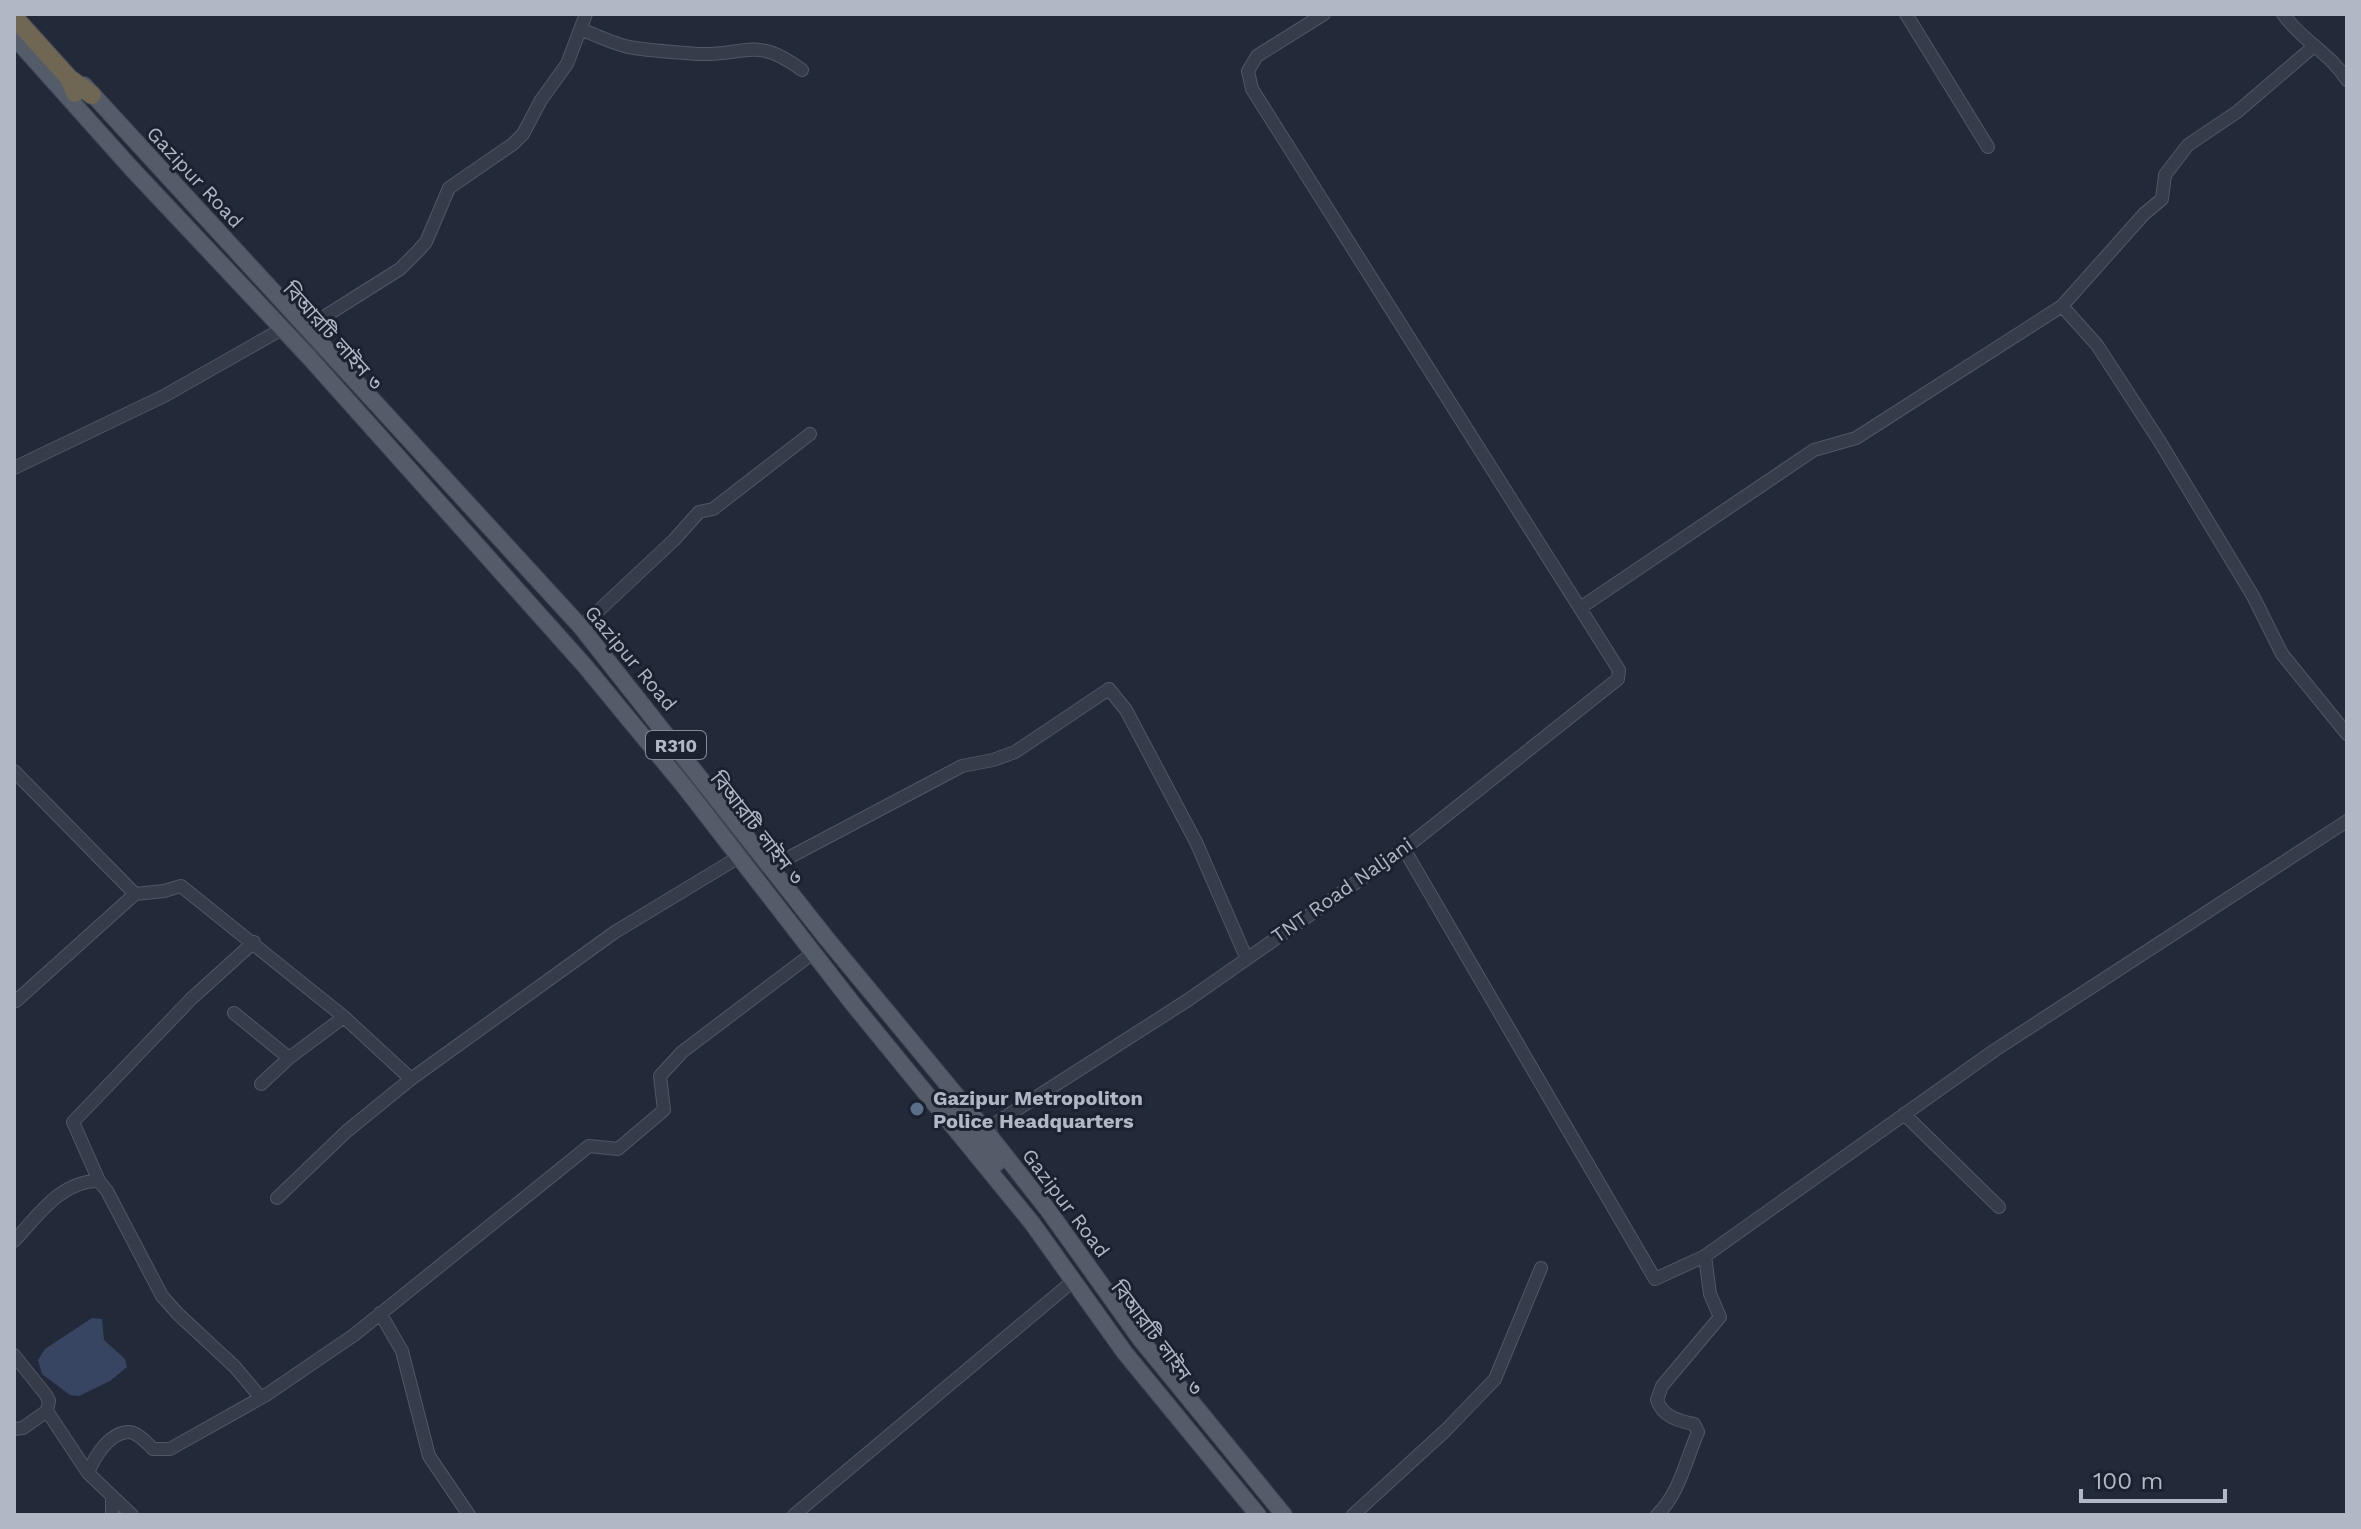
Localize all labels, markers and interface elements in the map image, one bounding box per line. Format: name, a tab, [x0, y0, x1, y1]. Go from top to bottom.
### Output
street label: Gazipur Road	[142, 121, 248, 233]
street label: বিআরটি লাইন ৩	[278, 276, 388, 395]
street label: Gazipur Road	[580, 600, 682, 716]
road number: R310	[646, 731, 706, 759]
street label: বিআরটি লাইন ৩	[705, 766, 809, 889]
street label: TNT Road Naljani	[1267, 832, 1417, 948]
place label: Gazipur Metropoliton Police Headquarters	[933, 1086, 1143, 1133]
marker: Gazipur Metropoliton Police Headquarters	[908, 1100, 926, 1118]
street label: Gazipur Road	[1017, 1144, 1115, 1262]
street label: বিআরটি লাইন ৩	[1106, 1275, 1208, 1400]
scale bar	[2081, 1453, 2225, 1503]
text: 100 m	[2093, 1467, 2163, 1495]

